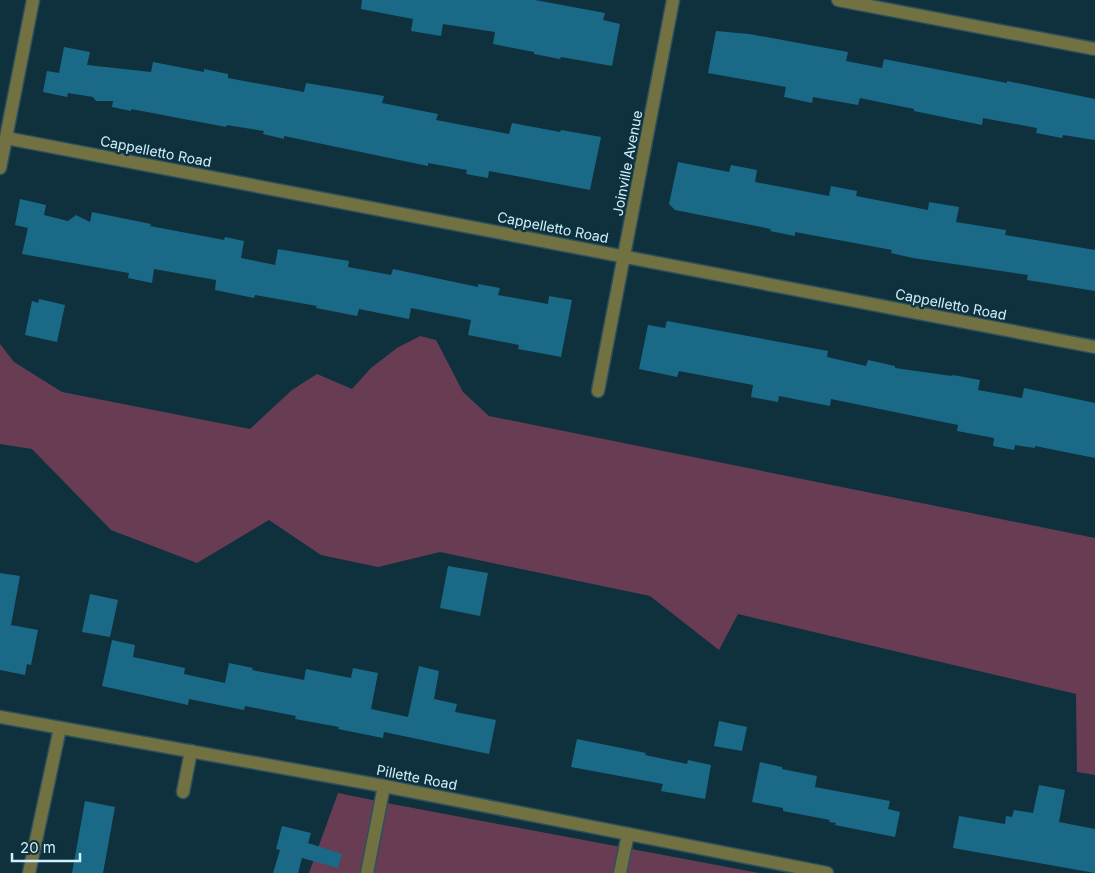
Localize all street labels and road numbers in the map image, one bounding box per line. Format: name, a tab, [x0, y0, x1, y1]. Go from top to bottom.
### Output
street label: Joinville Avenue	[608, 109, 646, 217]
street label: Cappelletto Road	[99, 132, 213, 170]
street label: Cappelletto Road	[496, 208, 610, 246]
street label: Cappelletto Road	[894, 285, 1008, 323]
street label: Pillette Road	[375, 761, 459, 793]

